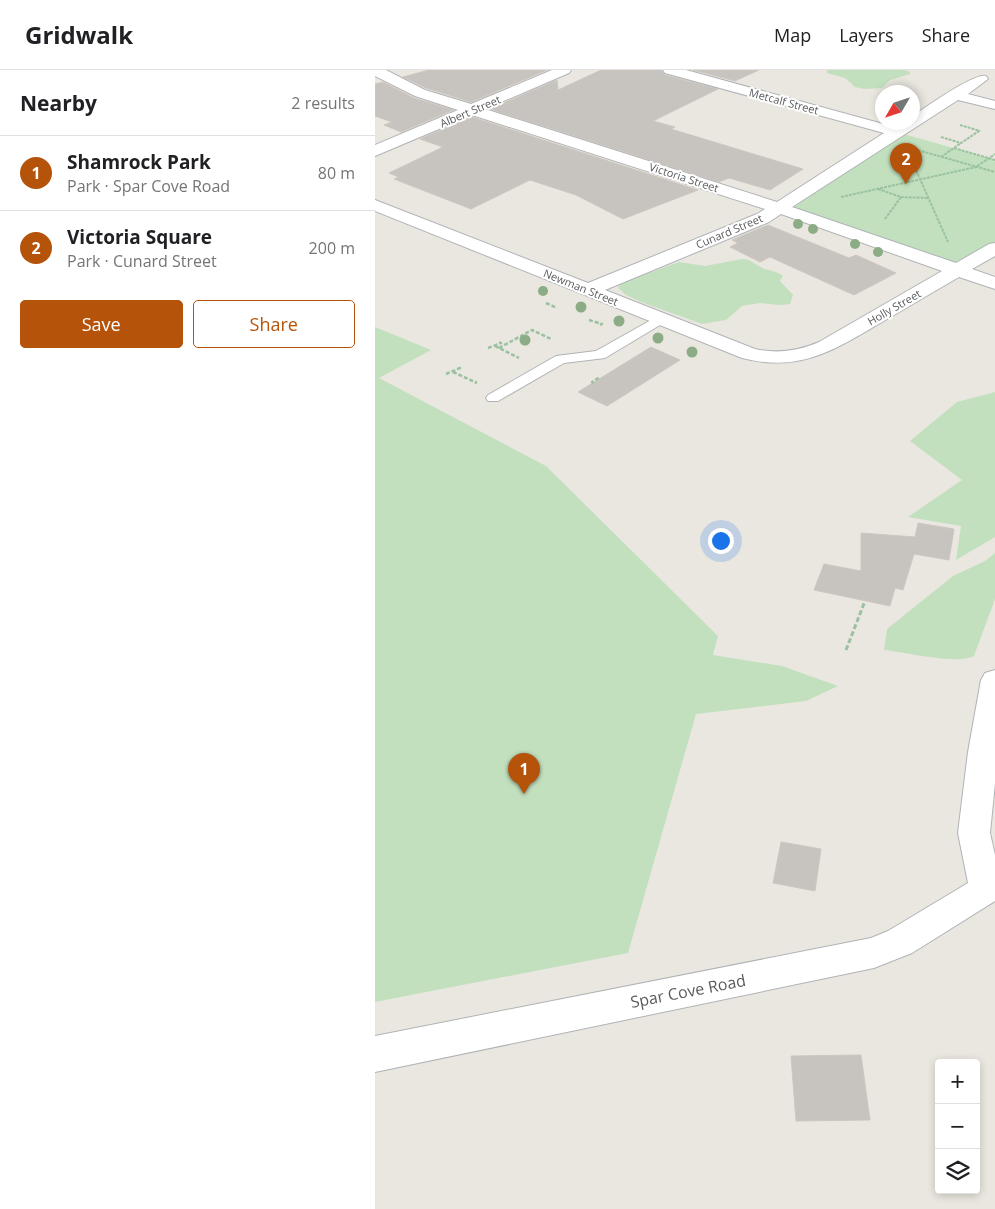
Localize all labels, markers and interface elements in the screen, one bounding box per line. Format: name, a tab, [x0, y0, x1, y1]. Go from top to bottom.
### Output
text: Gridwalk	[25, 18, 133, 51]
text: Map	[774, 23, 811, 47]
text: Layers	[839, 23, 894, 47]
text: Share	[922, 23, 970, 47]
street label: Metcalf Street	[748, 85, 821, 118]
north arrow	[875, 85, 920, 130]
text: Nearby	[20, 89, 97, 117]
street label: Albert Street	[437, 91, 503, 131]
text: 2 results	[291, 92, 355, 114]
pin: 2	[890, 143, 922, 184]
text: Shamrock Park	[67, 149, 211, 175]
street label: Victoria Street	[647, 159, 721, 195]
text: 1	[31, 162, 41, 184]
text: 80 m	[318, 162, 355, 184]
text: Park · Spar Cove Road	[67, 175, 230, 197]
street label: Cunard Street	[693, 210, 765, 252]
text: Victoria Square	[67, 224, 212, 250]
text: 2	[31, 237, 41, 259]
text: 200 m	[309, 237, 355, 259]
text: Park · Cunard Street	[67, 250, 217, 272]
street label: Newman Street	[541, 265, 621, 309]
street label: Holly Street	[865, 286, 924, 328]
button: Save	[20, 300, 183, 348]
button: Share	[193, 300, 355, 348]
your location	[708, 528, 734, 554]
pin: 1	[508, 753, 540, 794]
street label: Spar Cove Road	[628, 969, 748, 1013]
map controls	[935, 1059, 980, 1194]
button: +	[935, 1059, 980, 1104]
button: −	[935, 1104, 980, 1149]
button: layers	[935, 1149, 980, 1194]

